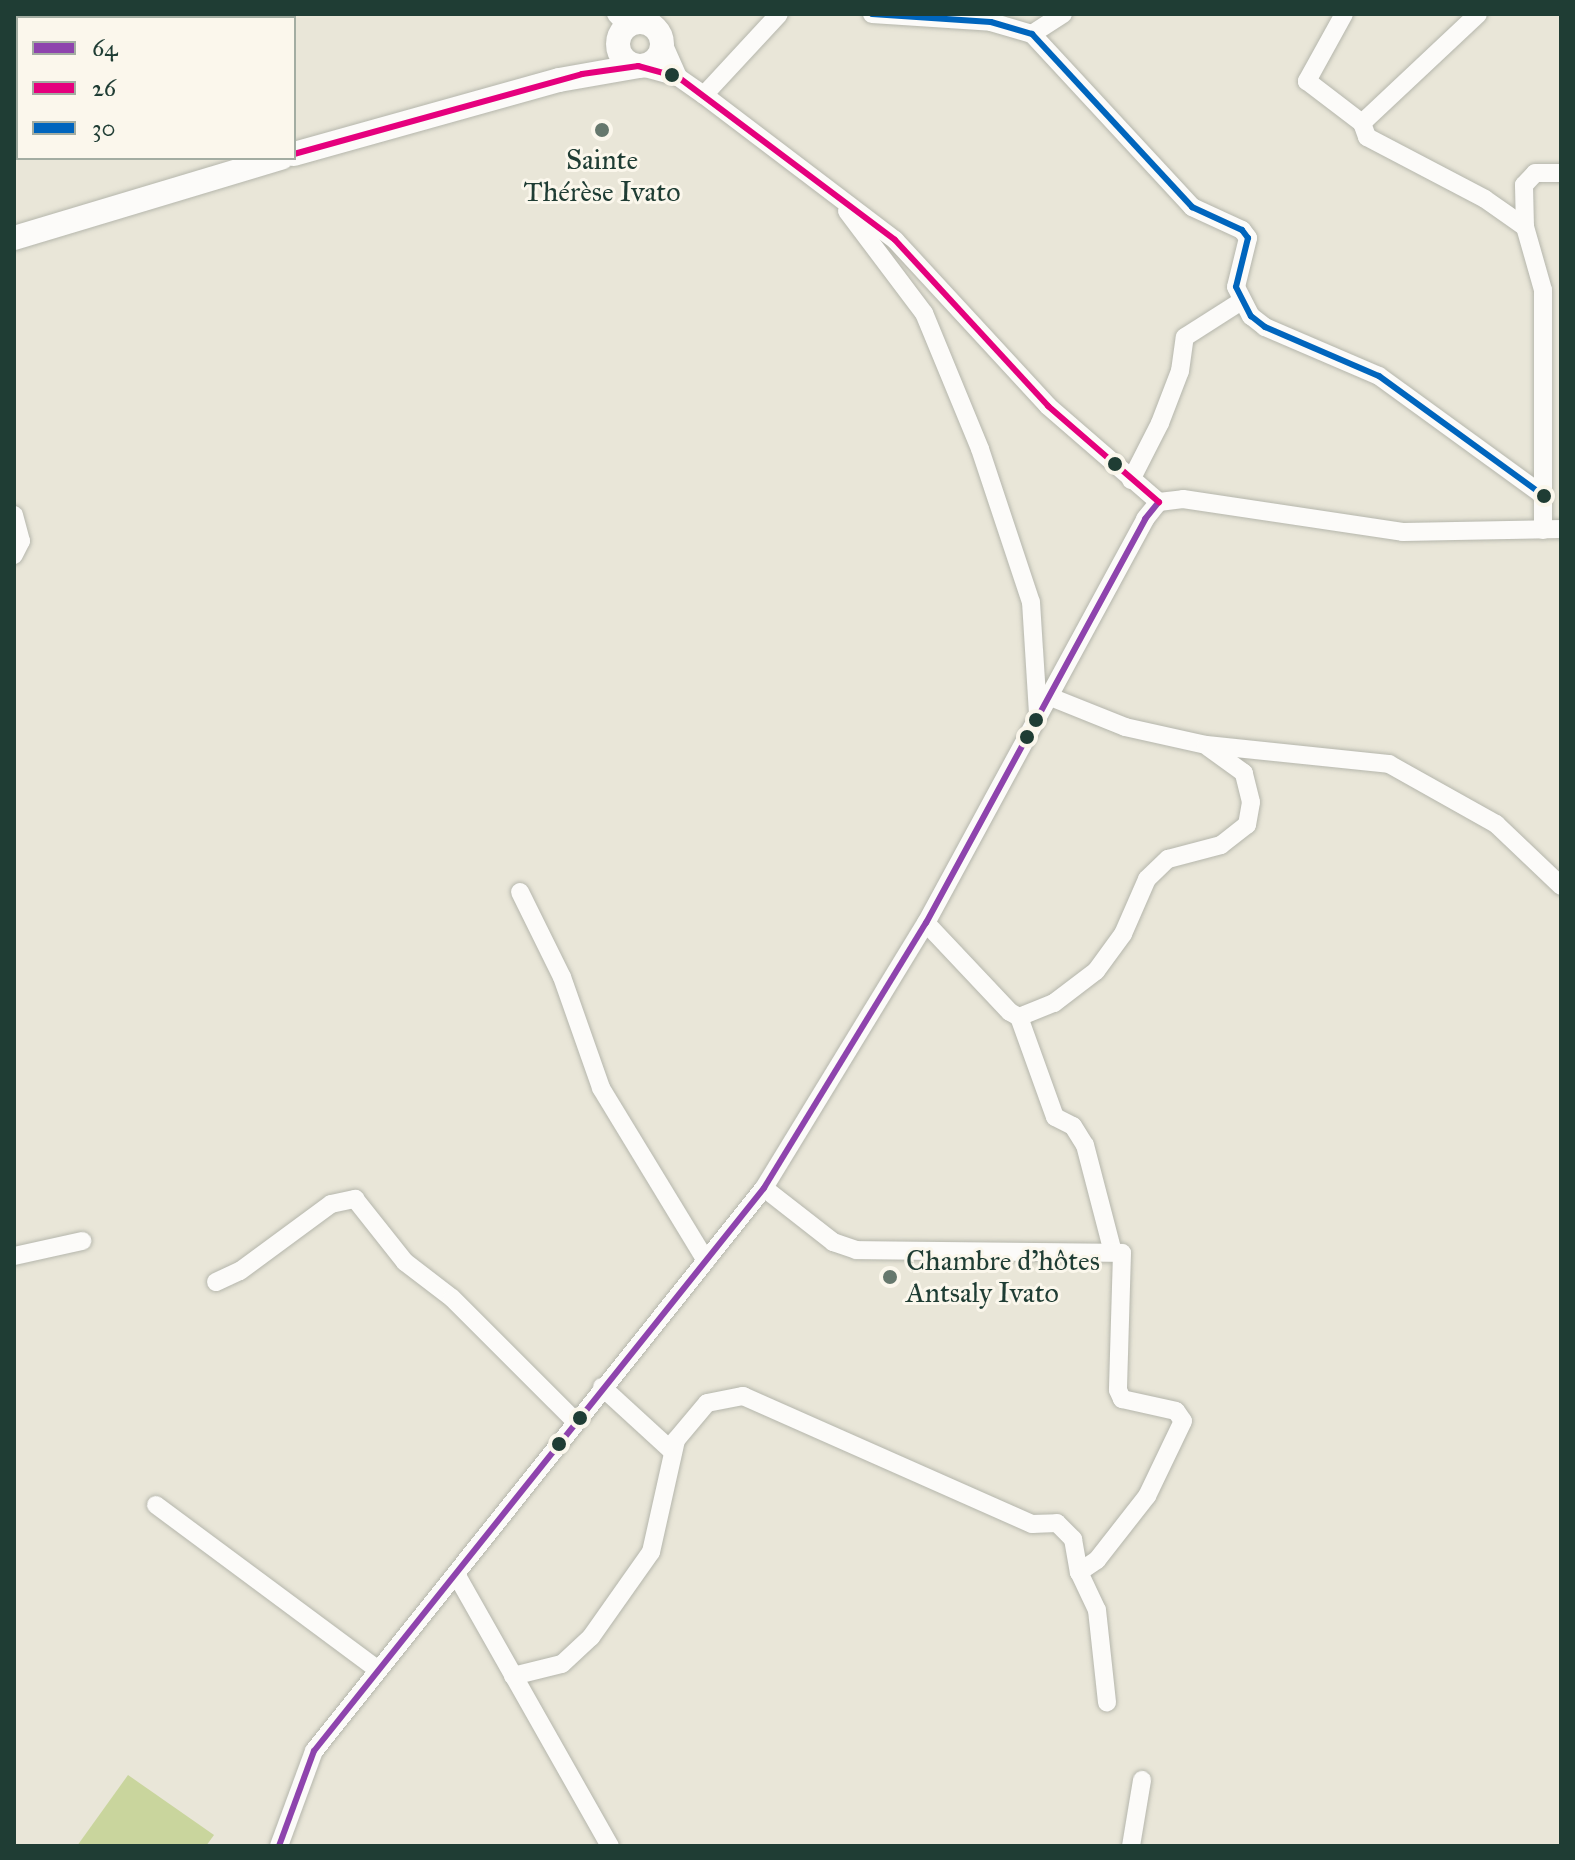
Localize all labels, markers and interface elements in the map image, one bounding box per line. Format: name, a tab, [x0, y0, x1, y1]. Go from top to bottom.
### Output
legend	[16, 16, 296, 160]
text: 64	[92, 33, 118, 63]
unlabelled marker	[664, 67, 680, 83]
text: 26	[92, 73, 116, 103]
text: 30	[92, 113, 116, 143]
marker: Sainte Thérèse Ivato	[593, 121, 611, 139]
place label: Sainte Thérèse Ivato	[524, 143, 680, 209]
unlabelled marker	[1107, 456, 1123, 472]
unlabelled marker	[1536, 488, 1552, 504]
unlabelled marker	[1028, 712, 1044, 728]
unlabelled marker	[1019, 729, 1035, 745]
place label: Chambre d'hôtes Antsaly Ivato	[906, 1244, 1100, 1310]
marker: Chambre d'hôtes Antsaly Ivato	[881, 1268, 899, 1286]
unlabelled marker	[572, 1410, 588, 1426]
unlabelled marker	[551, 1436, 567, 1452]

